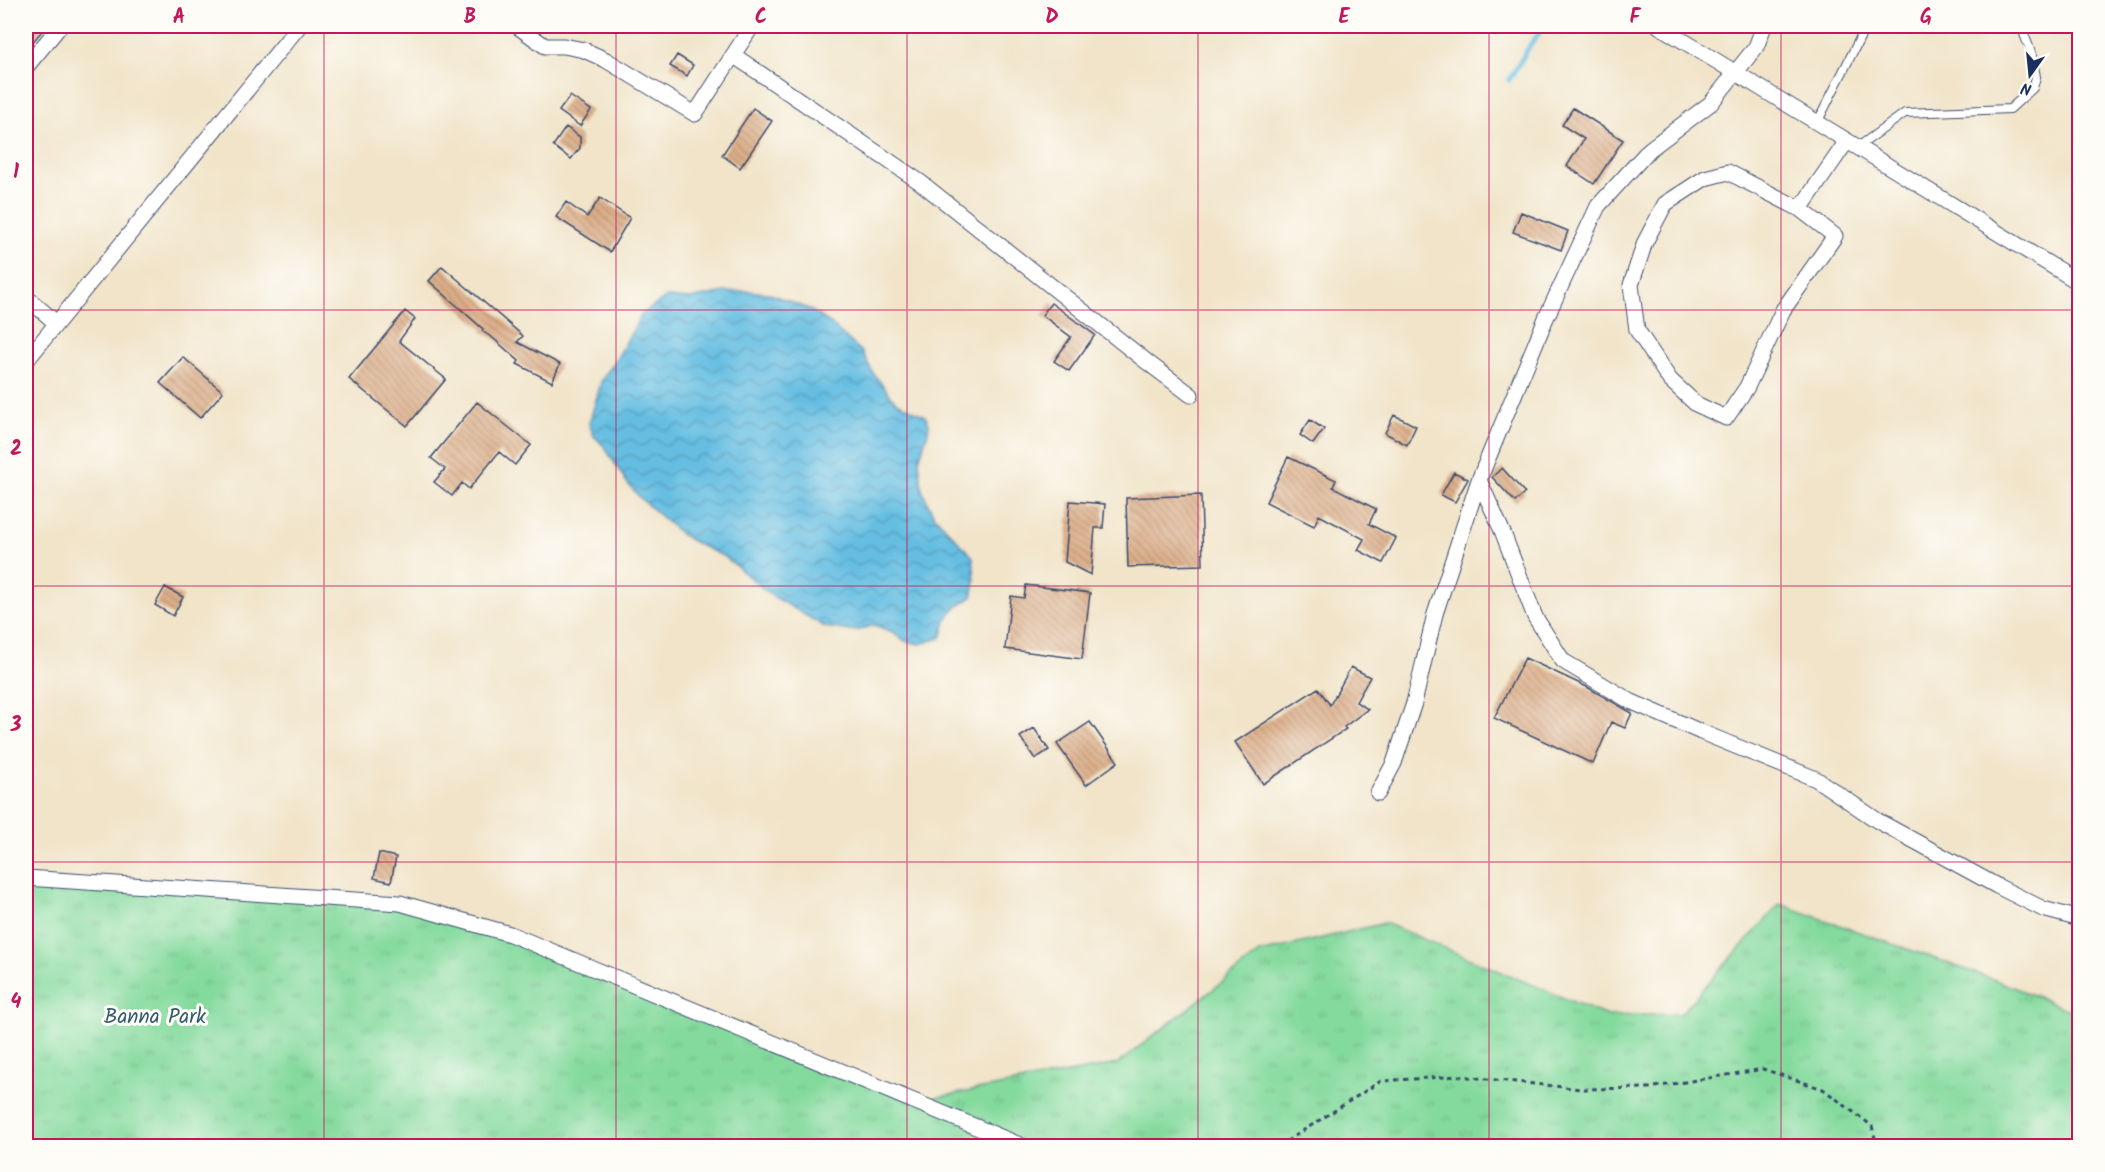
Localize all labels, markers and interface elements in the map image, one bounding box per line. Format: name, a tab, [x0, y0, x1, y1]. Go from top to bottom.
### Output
text: A	[173, 2, 185, 34]
text: B	[464, 2, 476, 34]
text: C	[755, 2, 767, 34]
text: D	[1045, 2, 1059, 34]
text: E	[1338, 2, 1350, 34]
text: F	[1630, 2, 1642, 34]
text: G	[1920, 2, 1932, 34]
north arrow	[2000, 45, 2060, 105]
text: N	[2018, 75, 2035, 101]
text: 1	[13, 157, 19, 189]
text: 2	[10, 434, 22, 466]
text: 3	[10, 710, 22, 742]
text: 4	[11, 987, 22, 1019]
park label: Banna Park	[104, 1001, 206, 1034]

